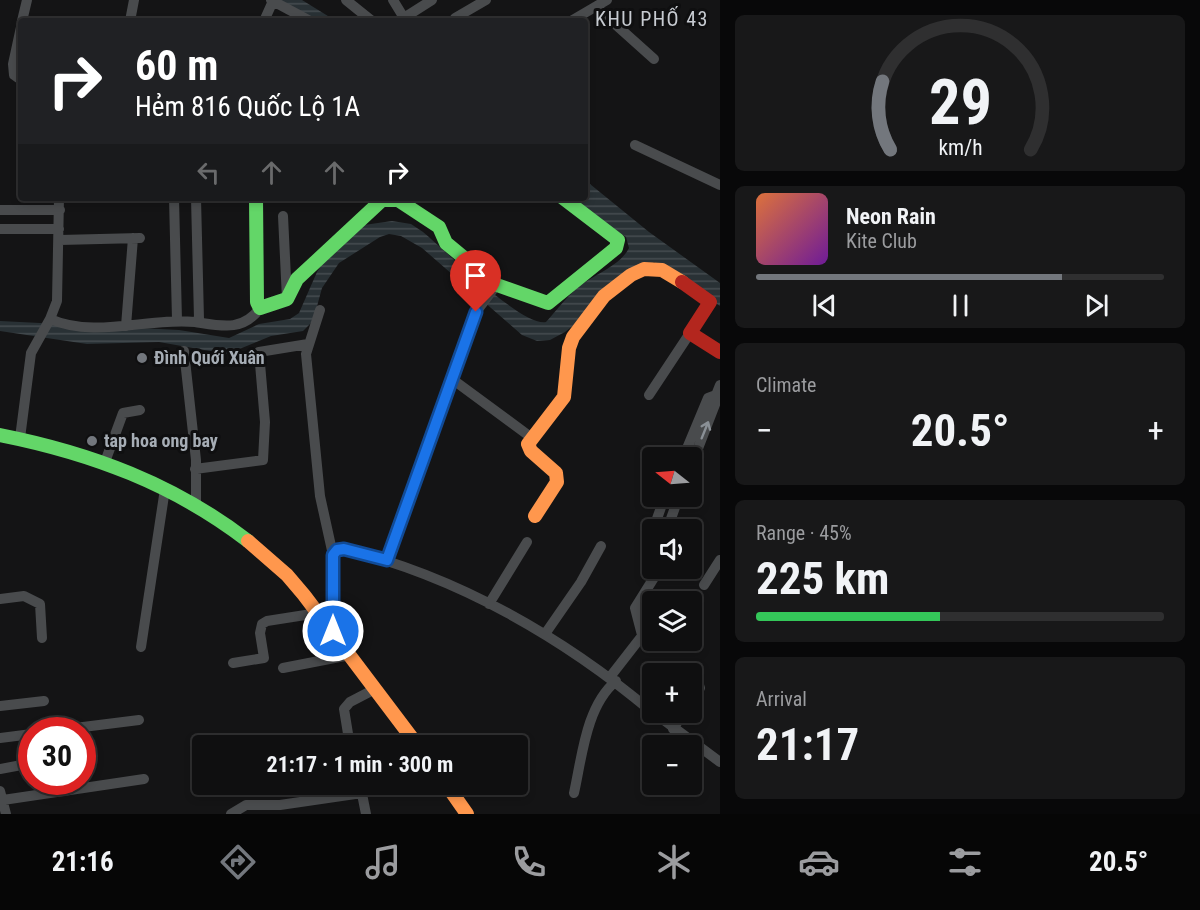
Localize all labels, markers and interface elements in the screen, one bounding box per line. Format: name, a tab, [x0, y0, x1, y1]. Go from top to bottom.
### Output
district label: KHU PHỐ 43	[595, 6, 709, 31]
text: 60 m	[135, 41, 218, 90]
icon: right	[36, 42, 114, 120]
text: 29	[928, 66, 992, 139]
text: Hẻm 816 Quốc Lộ 1A	[135, 91, 360, 123]
text: km/h	[938, 135, 982, 160]
icon: left	[192, 156, 225, 189]
icon: ahead	[255, 156, 288, 189]
icon: ahead	[318, 156, 351, 189]
icon: right	[381, 156, 414, 189]
text: Neon Rain	[846, 204, 936, 229]
text: Kite Club	[846, 229, 917, 253]
pin	[450, 250, 501, 312]
icon: arrive	[459, 259, 492, 292]
icon: previous	[808, 289, 841, 322]
icon: pause	[944, 289, 977, 322]
icon: next	[1080, 289, 1113, 322]
place label: Đình Quới Xuân	[154, 347, 265, 368]
marker: Đình Quới Xuân	[135, 351, 149, 365]
text: Climate	[756, 373, 816, 397]
text: 20.5°	[911, 404, 1009, 457]
text: −	[756, 411, 773, 450]
text: +	[1148, 411, 1164, 450]
one-way arrow	[700, 421, 711, 439]
place label: tap hoa ong bay	[104, 430, 218, 451]
marker: tap hoa ong bay	[85, 434, 99, 448]
north arrow	[642, 447, 702, 507]
map controls	[642, 447, 702, 795]
button: sound	[642, 519, 702, 579]
text: Range · 45%	[756, 521, 852, 545]
text: 225 km	[756, 552, 889, 605]
button: layers	[642, 591, 702, 651]
position arrow	[301, 599, 365, 663]
button: +	[642, 663, 702, 723]
text: Arrival	[756, 687, 807, 711]
speed limit sign: 30	[18, 717, 96, 795]
text: 21:17	[756, 718, 859, 771]
button: −	[642, 735, 702, 795]
text: 21:17 · 1 min · 300 m	[267, 752, 453, 777]
icon: directions	[217, 841, 259, 883]
icon: music	[362, 841, 404, 883]
icon: phone	[508, 841, 550, 883]
icon: climate	[653, 841, 695, 883]
icon: car	[798, 841, 840, 883]
icon: filters	[944, 841, 986, 883]
text: 21:16	[52, 846, 114, 878]
text: 20.5°	[1089, 846, 1148, 878]

